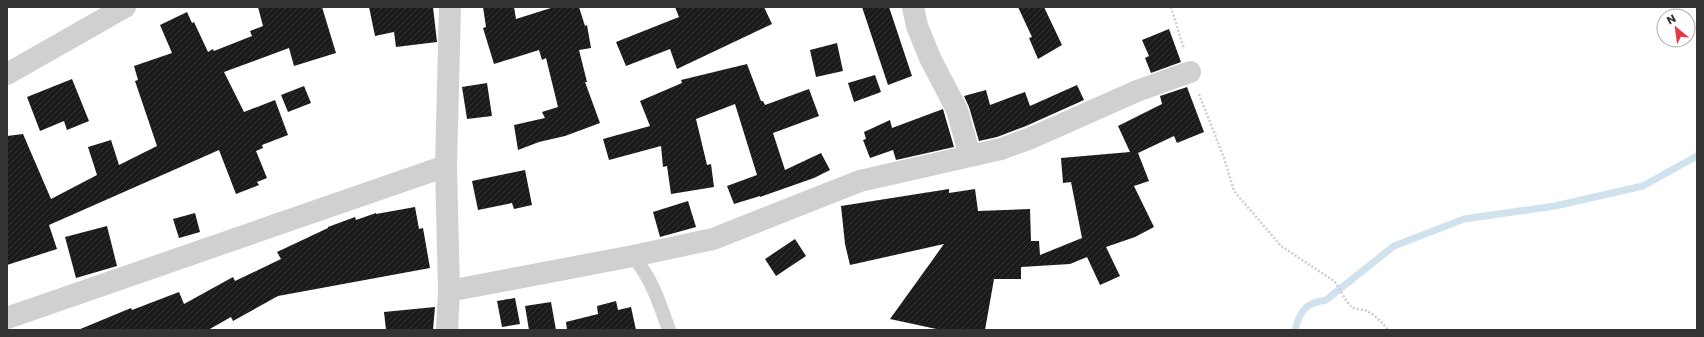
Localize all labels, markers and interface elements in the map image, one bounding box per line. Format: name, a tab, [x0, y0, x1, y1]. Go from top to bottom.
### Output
north arrow	[1656, 8, 1696, 48]
text: N	[1664, 10, 1679, 28]

